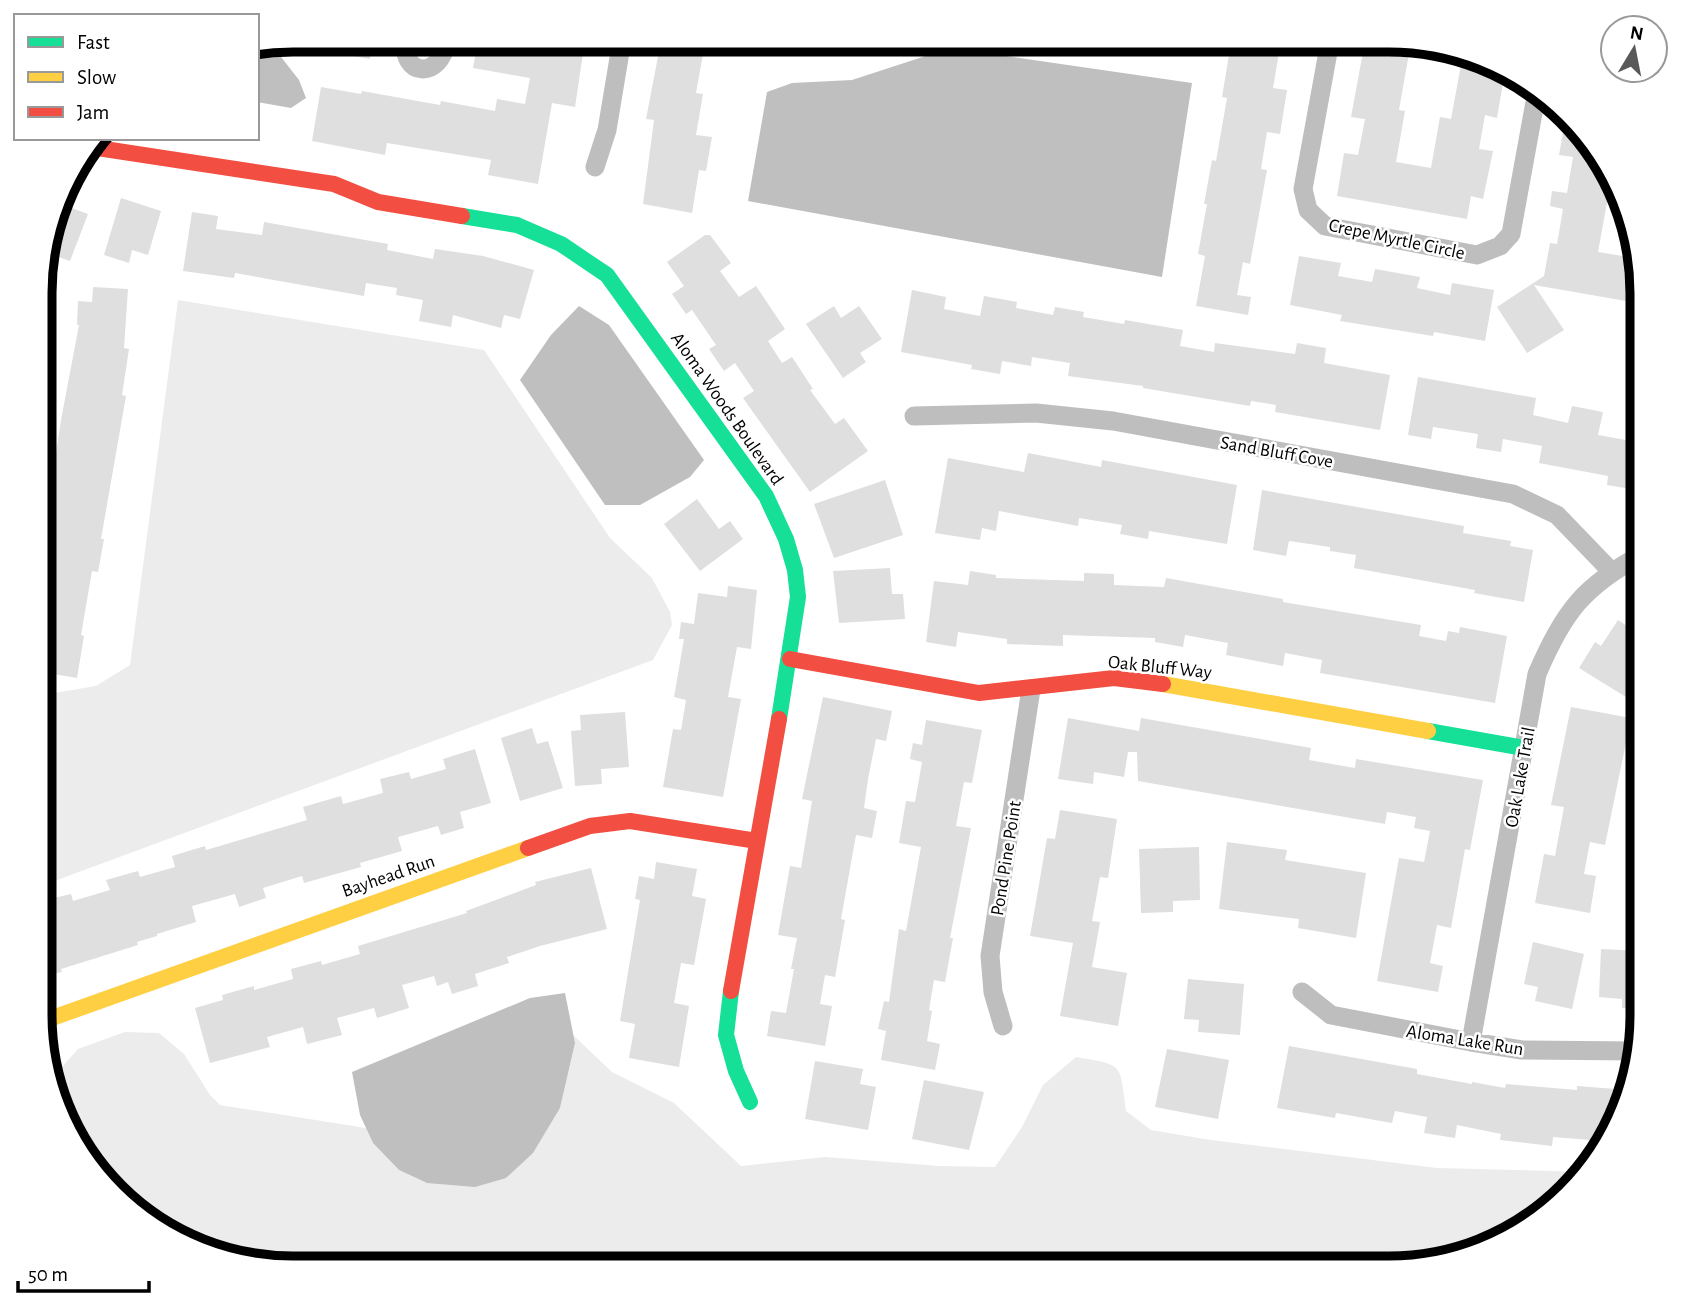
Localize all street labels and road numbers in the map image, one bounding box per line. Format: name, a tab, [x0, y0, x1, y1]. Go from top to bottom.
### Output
street label: Crepe Myrtle Circle	[1327, 216, 1467, 263]
street label: Aloma Woods Boulevard	[667, 329, 787, 489]
street label: Sand Bluff Cove	[1219, 433, 1335, 472]
street label: Oak Bluff Way	[1107, 653, 1213, 682]
street label: Oak Lake Trail	[1502, 726, 1539, 829]
street label: Pond Pine Point	[988, 799, 1025, 917]
street label: Bayhead Run	[340, 852, 437, 901]
street label: Aloma Lake Run	[1405, 1022, 1525, 1059]

